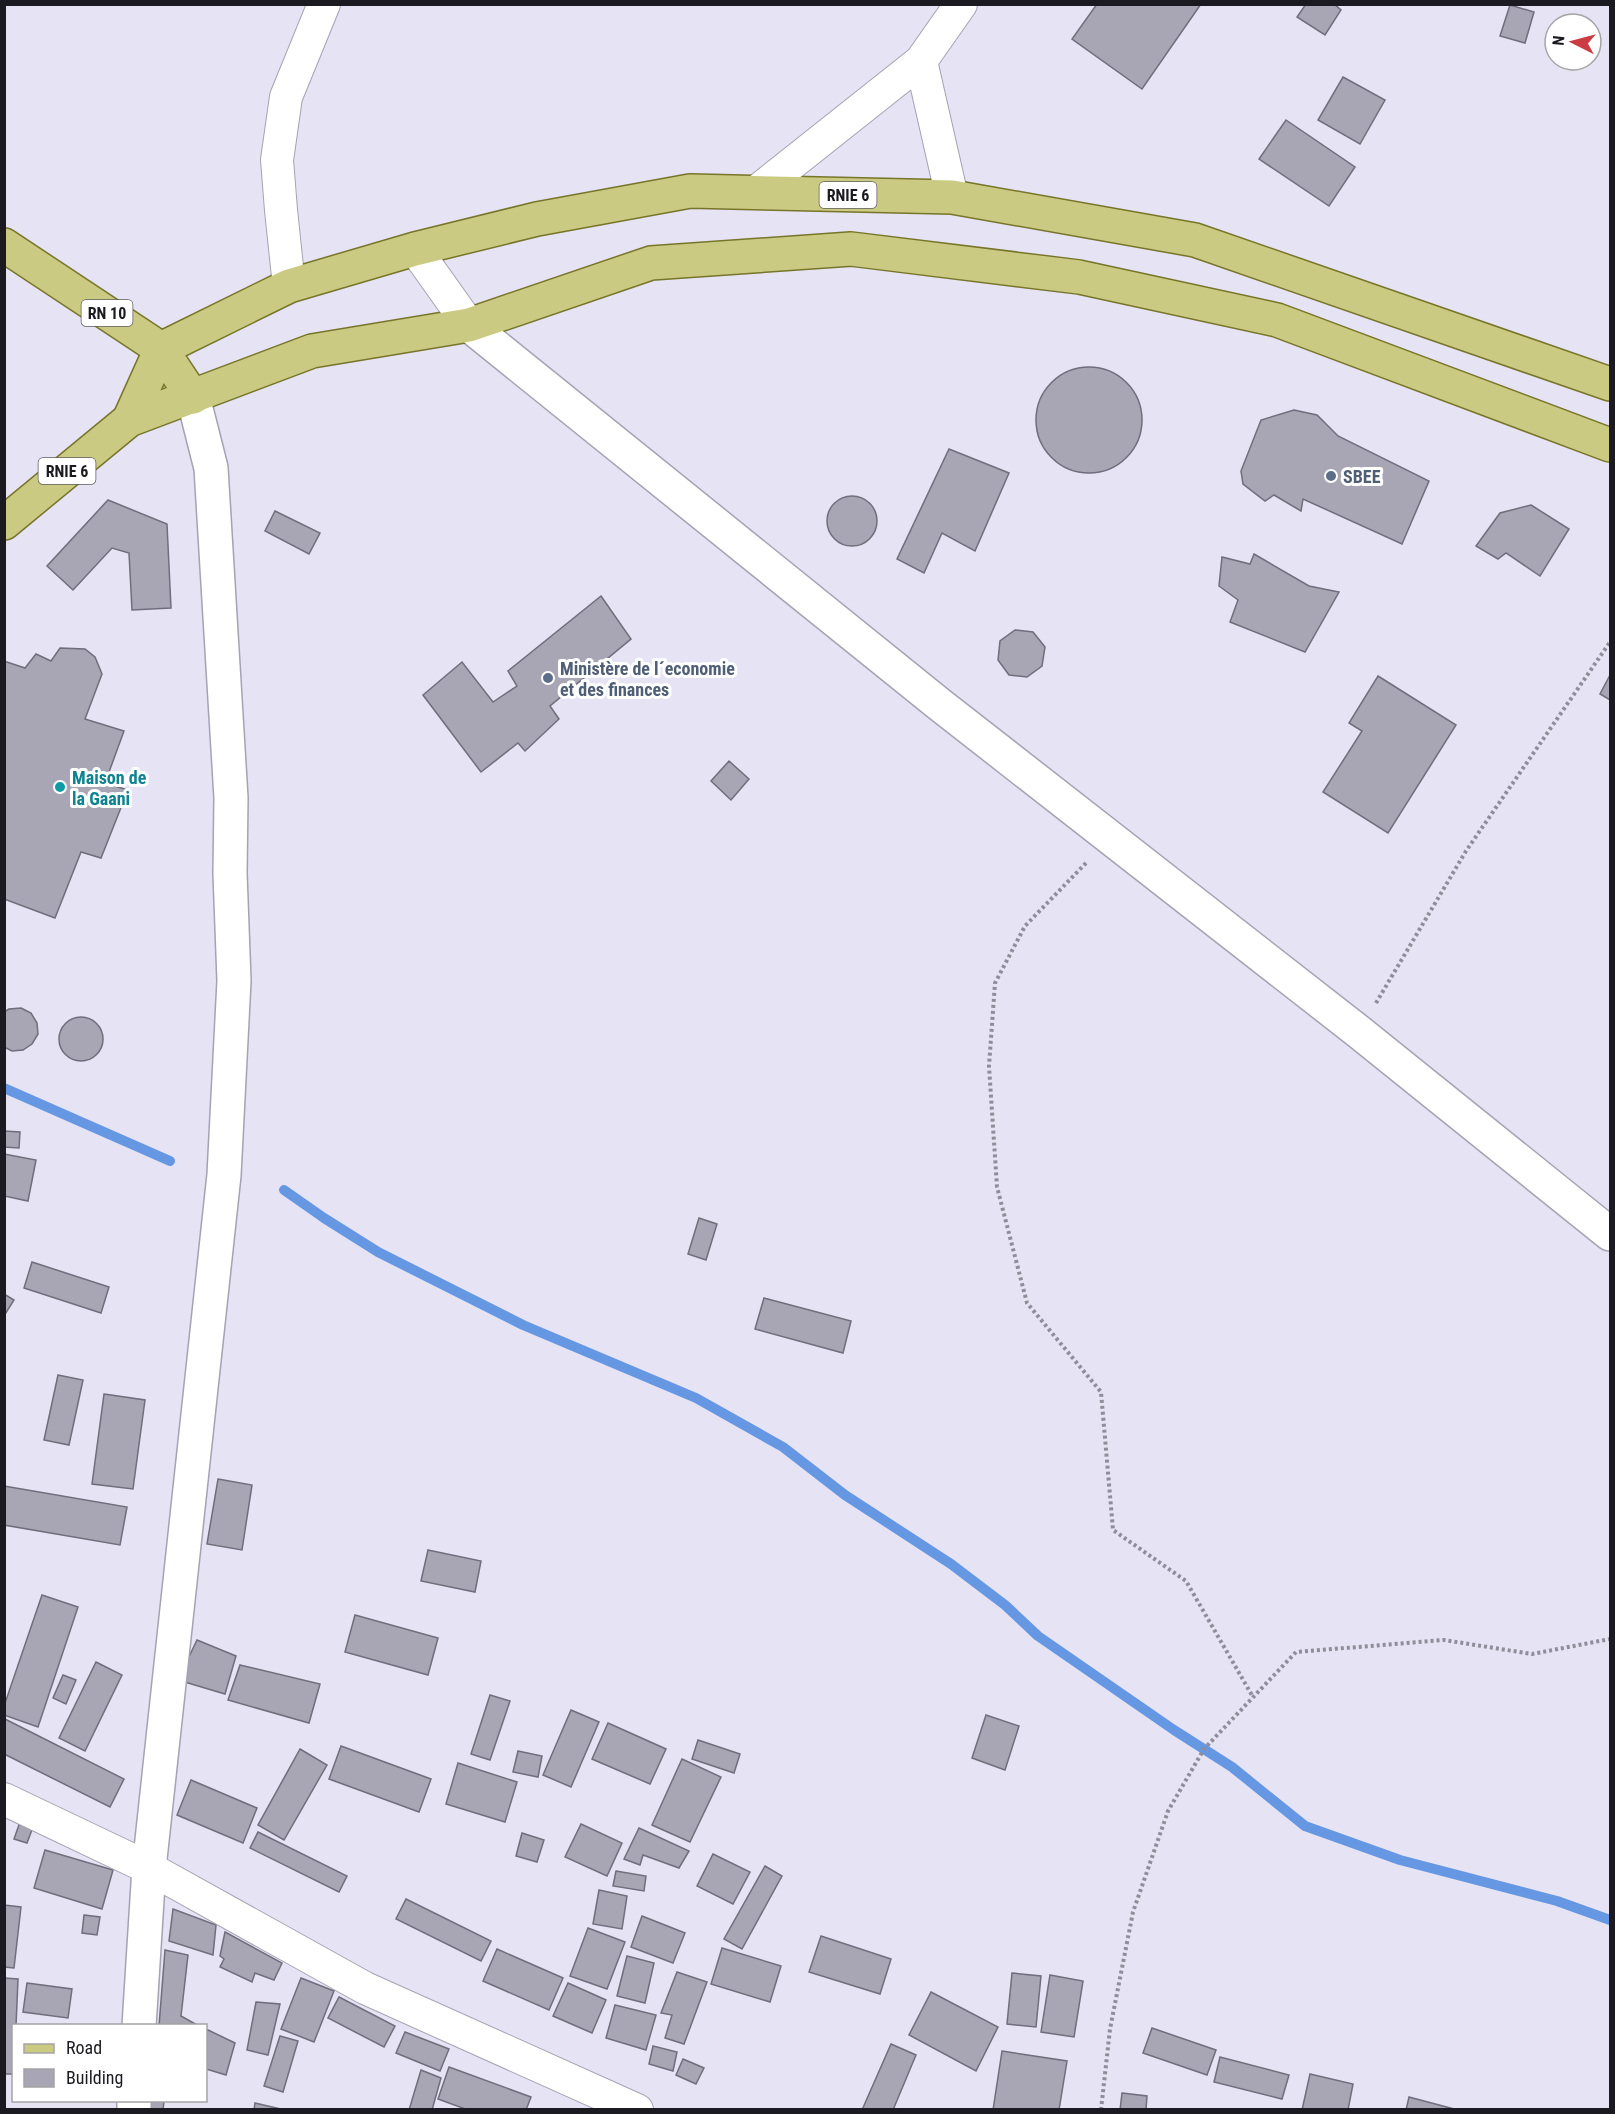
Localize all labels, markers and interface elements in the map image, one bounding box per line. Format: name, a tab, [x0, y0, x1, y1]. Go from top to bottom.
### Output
north arrow	[1543, 12, 1603, 72]
text: N	[1549, 35, 1569, 46]
road number: RNIE 6	[820, 182, 876, 208]
road number: RN 10	[82, 300, 132, 326]
road number: RNIE 6	[38, 458, 96, 484]
place label: SBEE	[1343, 466, 1381, 487]
marker: SBEE	[1324, 469, 1338, 483]
place label: Ministère de l´economie et des finances	[560, 658, 735, 700]
marker: Ministère de l´economie et des finances	[541, 671, 555, 685]
place label: Maison de la Gaani	[72, 767, 147, 809]
marker: Maison de la Gaani	[53, 780, 67, 794]
legend	[12, 2024, 207, 2102]
text: Road	[66, 2037, 102, 2058]
text: Building	[66, 2067, 123, 2088]

